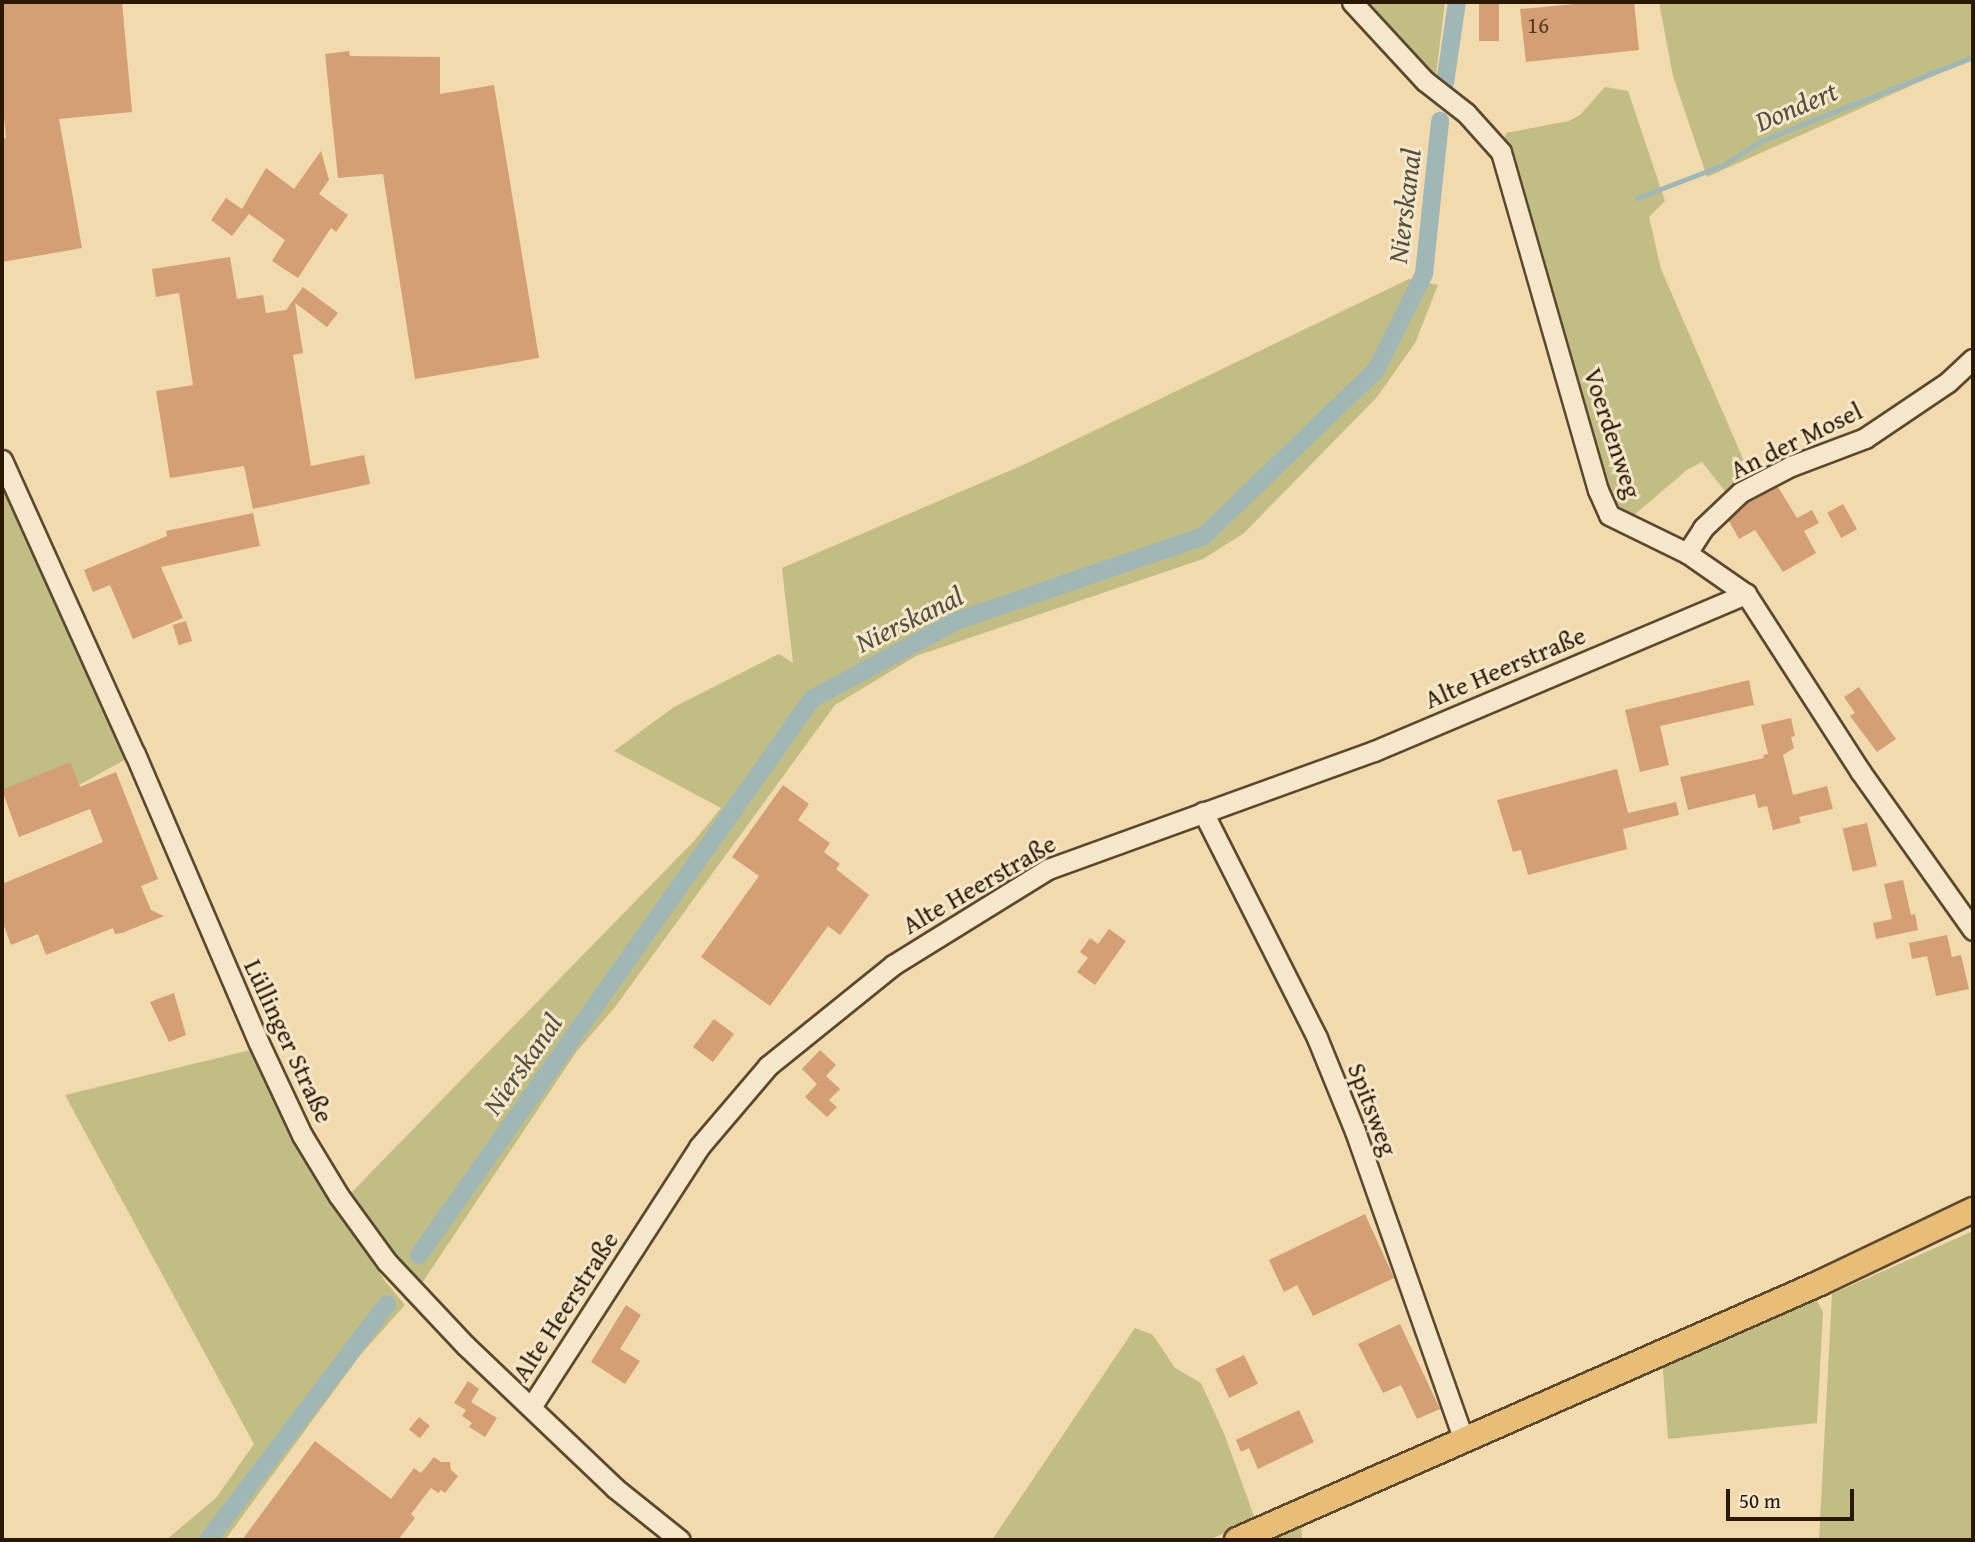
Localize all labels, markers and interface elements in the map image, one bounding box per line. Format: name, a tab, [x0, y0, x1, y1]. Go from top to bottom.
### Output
house number: 16	[1527, 11, 1549, 39]
water label: Dondert	[1750, 74, 1842, 138]
water label: Nierskanal	[1380, 147, 1428, 265]
street label: Voerdenweg	[1577, 364, 1649, 502]
street label: An der Mosel	[1725, 395, 1867, 485]
water label: Nierskanal	[850, 579, 968, 659]
street label: Alte Heerstraße	[1420, 619, 1590, 715]
street label: Alte Heerstraße	[897, 827, 1061, 941]
street label: Lüllinger Straße	[237, 954, 341, 1128]
water label: Nierskanal	[475, 1007, 569, 1121]
street label: Spitsweg	[1341, 1058, 1405, 1160]
street label: Alte Heerstraße	[505, 1225, 625, 1387]
scale bar	[1730, 1476, 1858, 1520]
text: 50 m	[1739, 1485, 1781, 1516]

